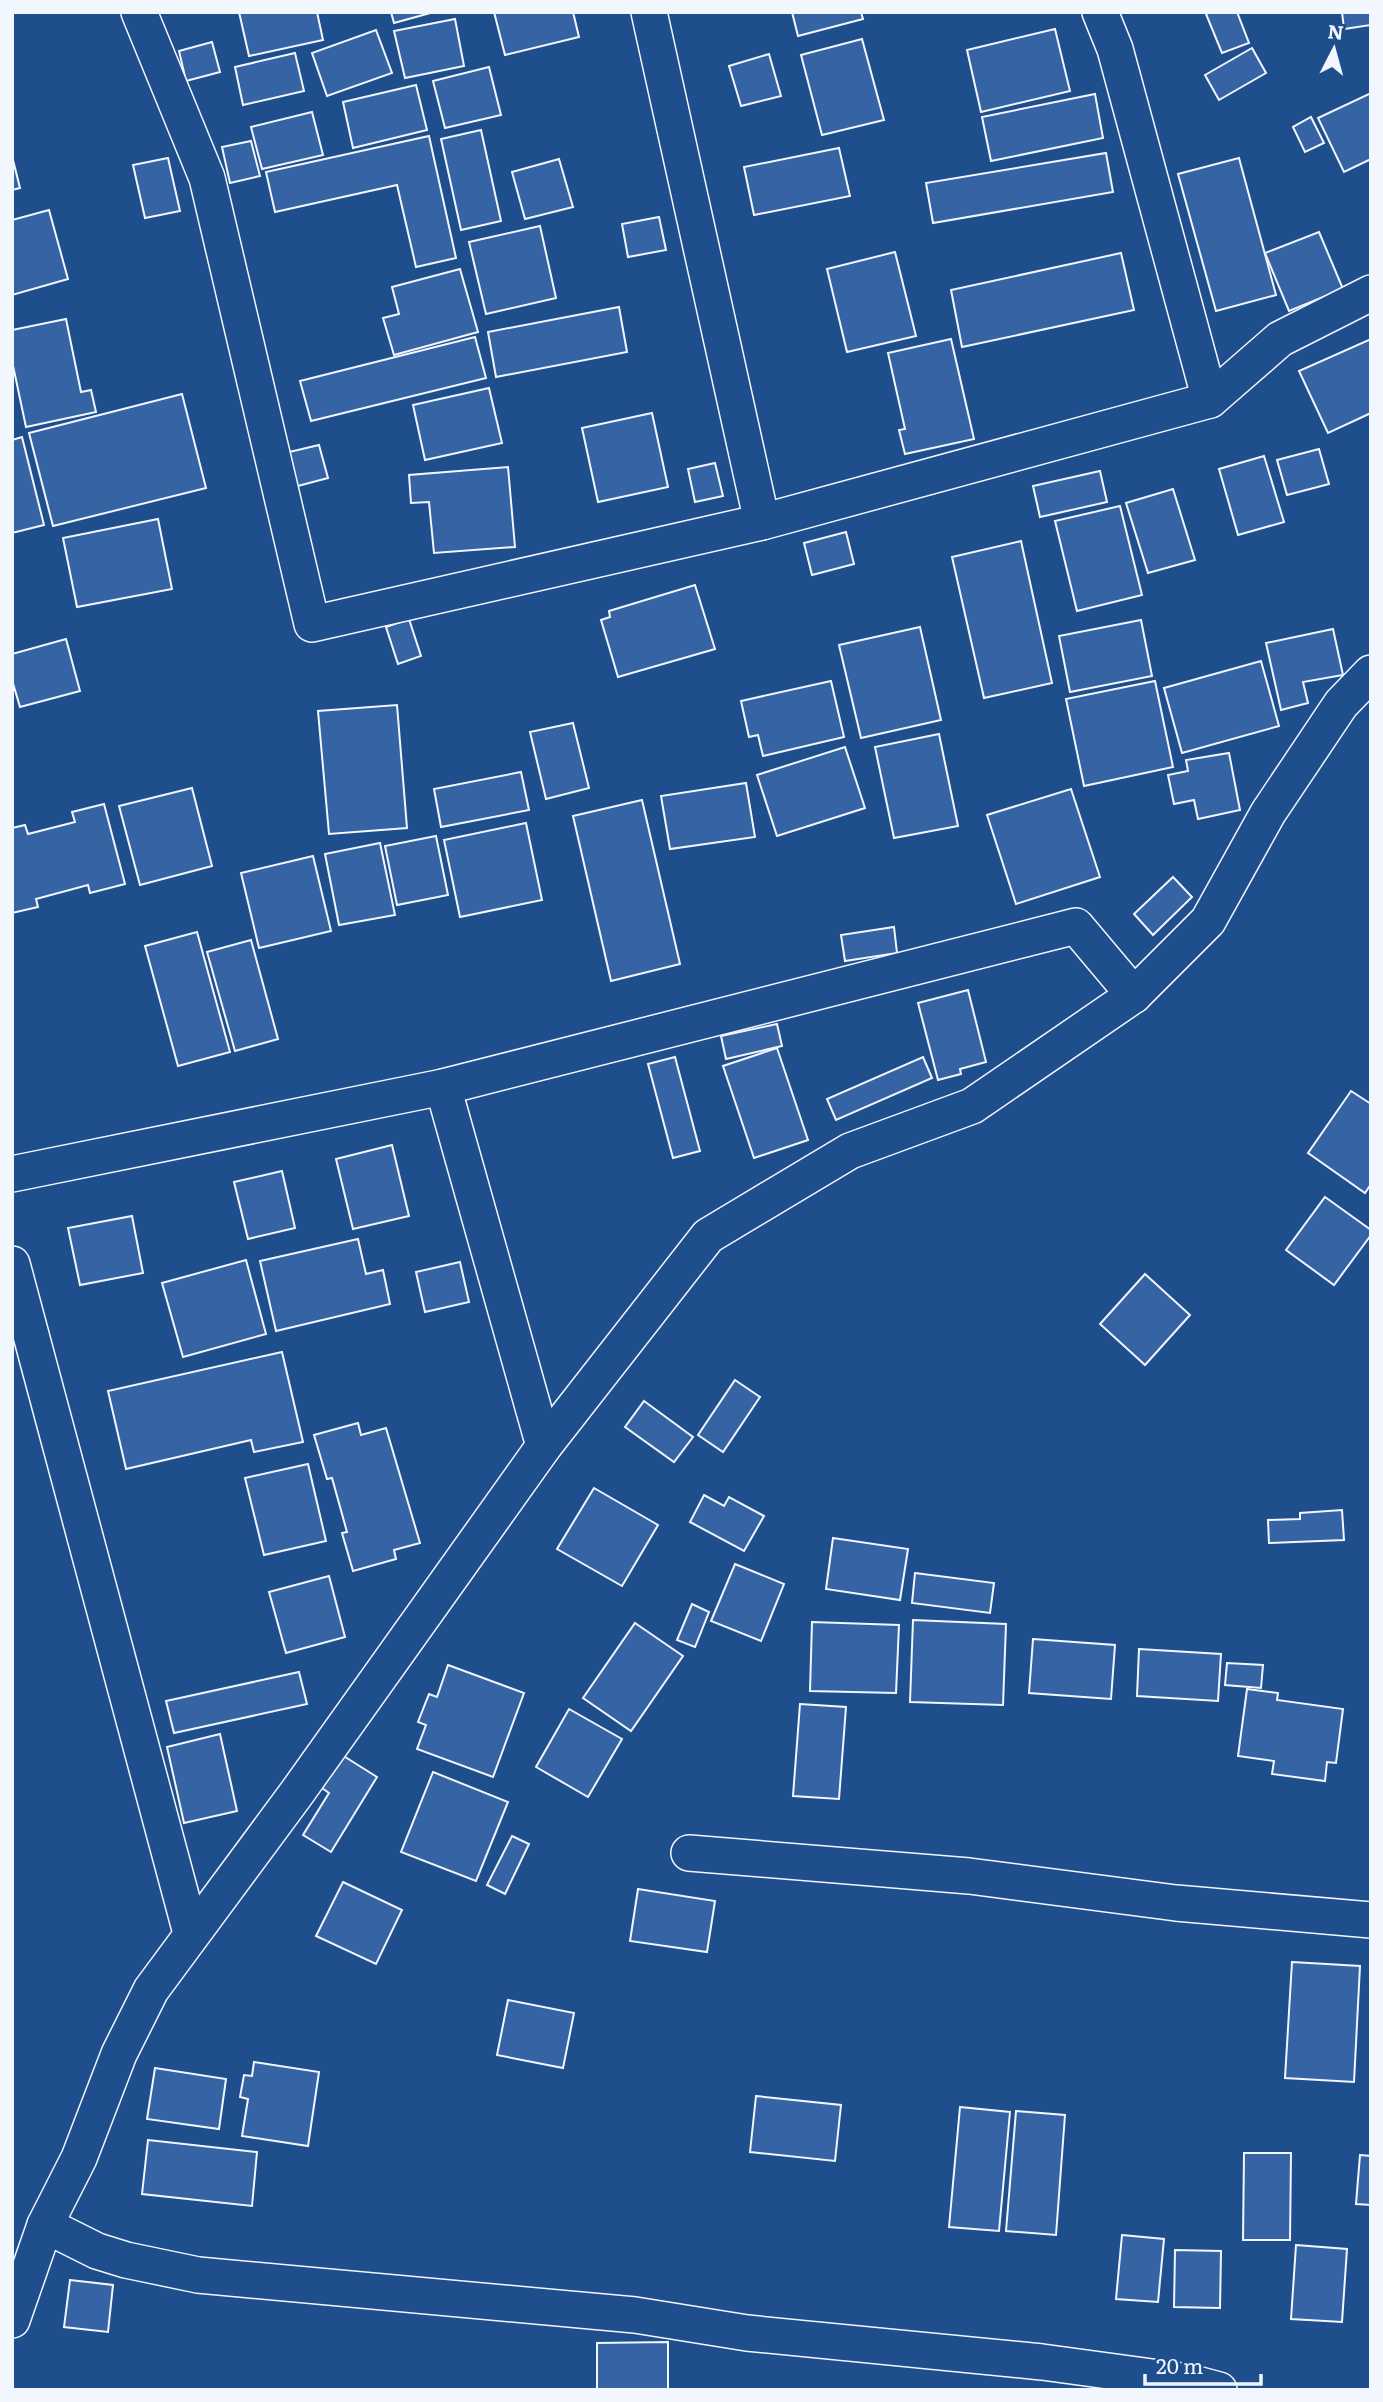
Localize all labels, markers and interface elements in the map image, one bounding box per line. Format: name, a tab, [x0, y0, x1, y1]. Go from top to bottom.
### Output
north arrow	[1299, 14, 1369, 84]
text: N	[1326, 16, 1345, 46]
scale bar	[1145, 2342, 1260, 2386]
text: 20 m	[1156, 2349, 1203, 2380]

